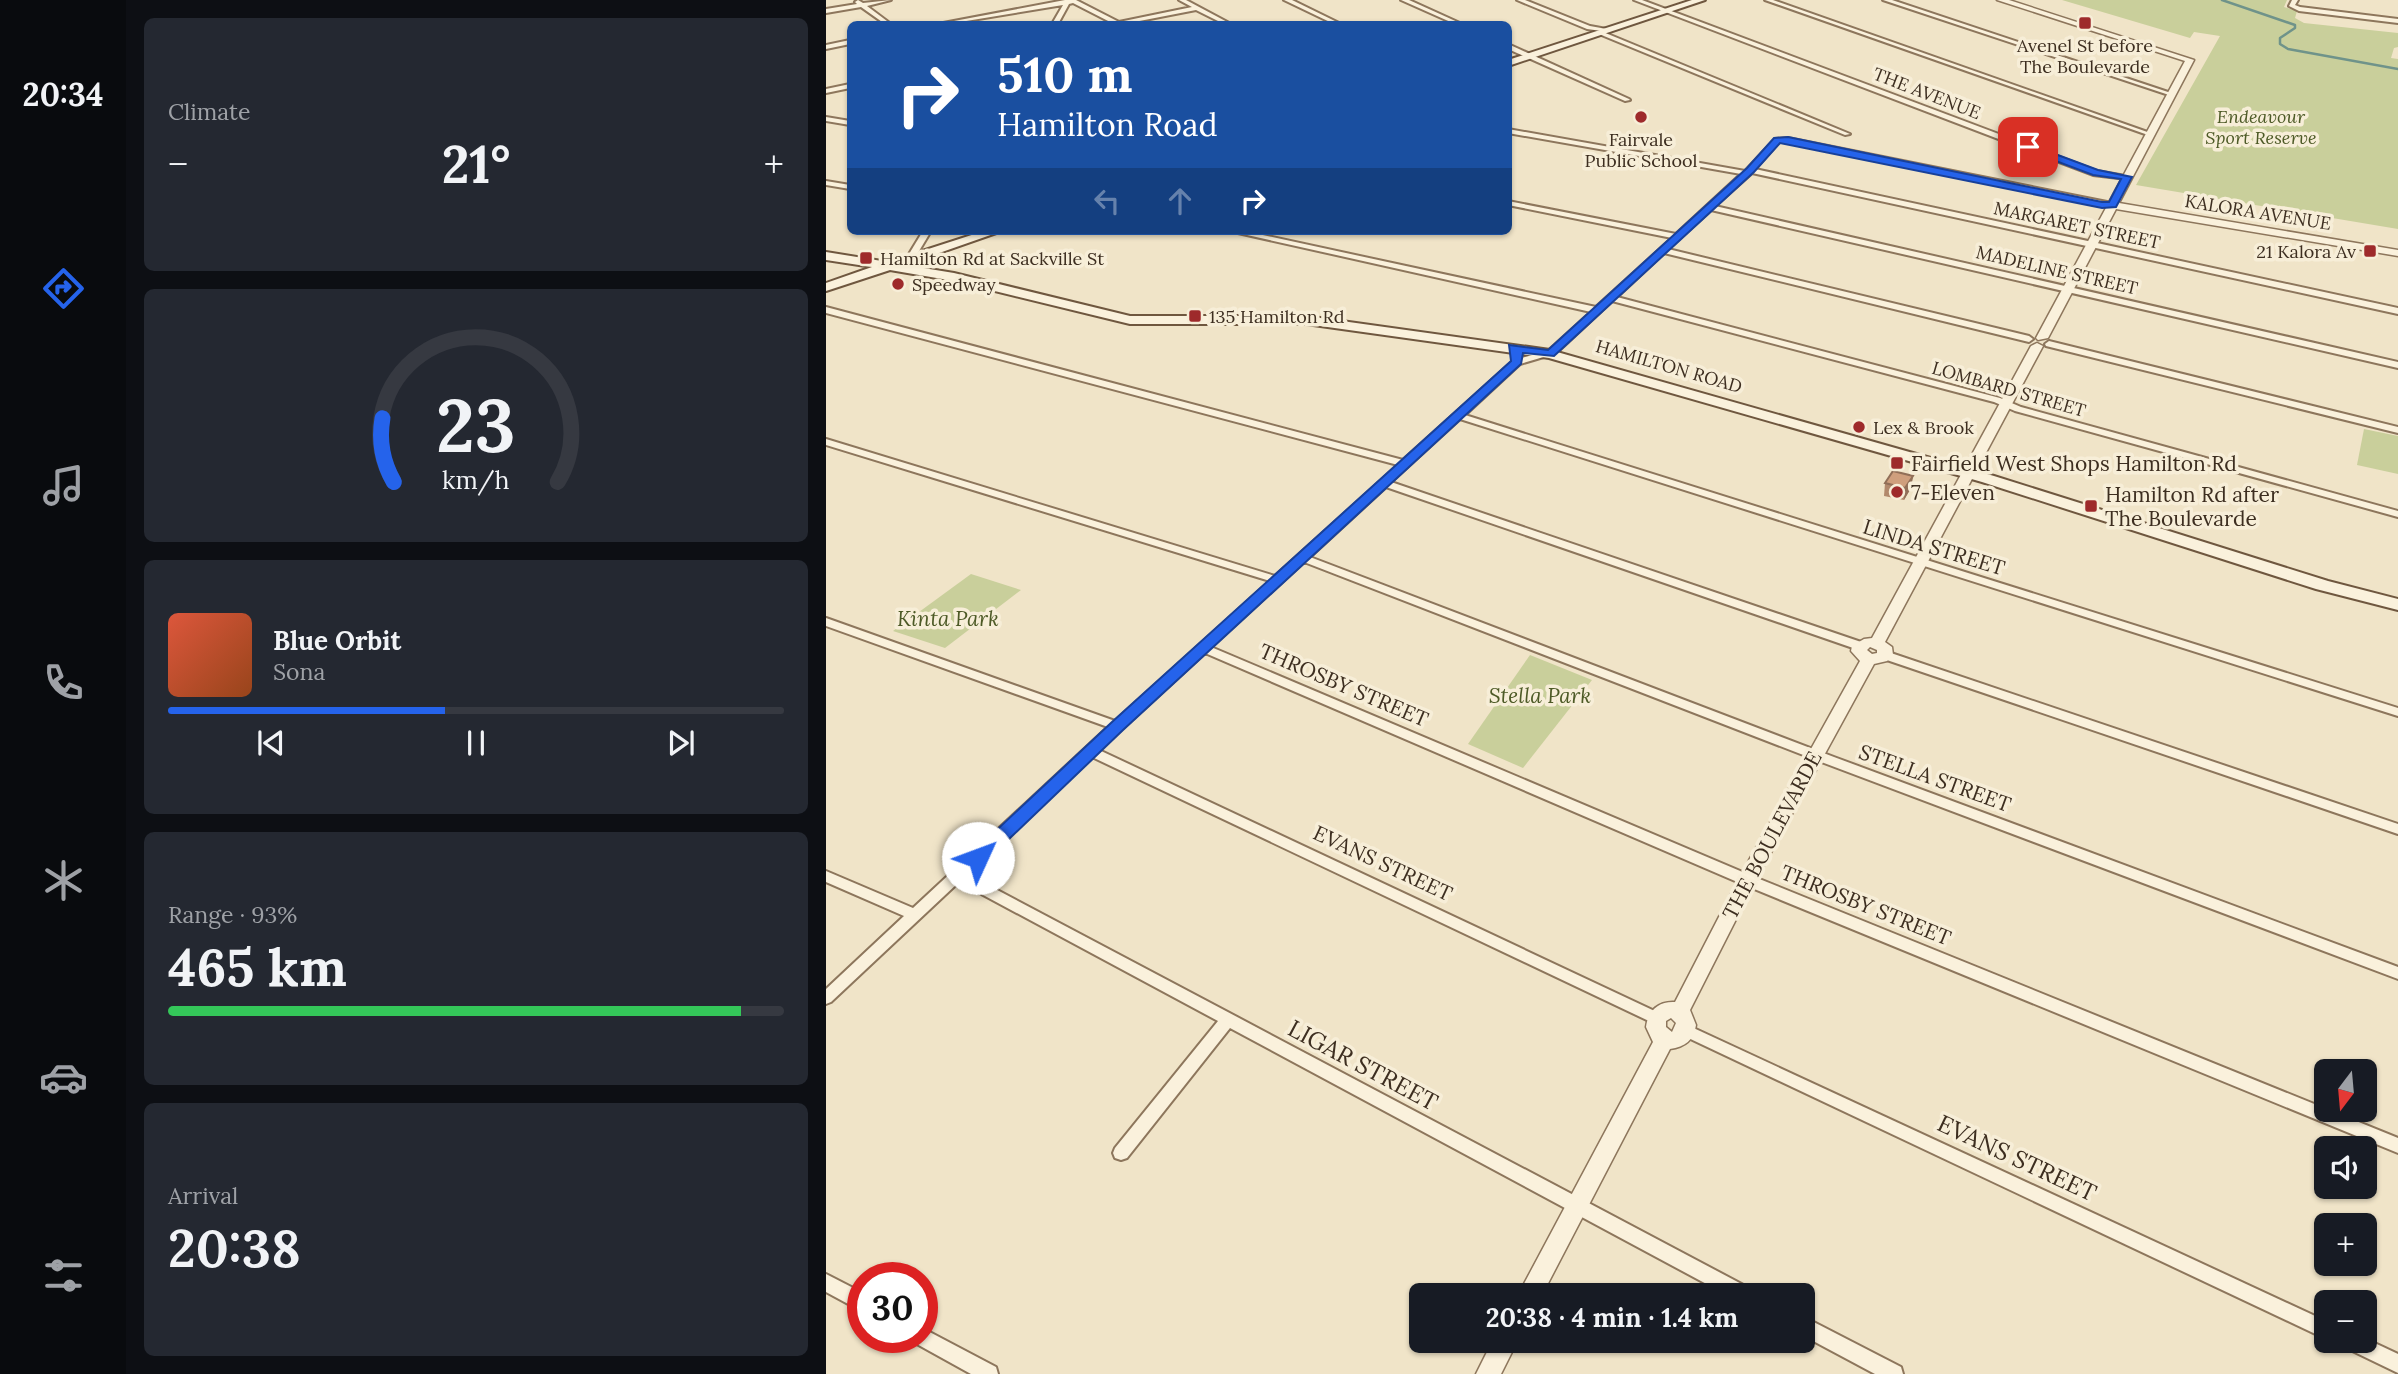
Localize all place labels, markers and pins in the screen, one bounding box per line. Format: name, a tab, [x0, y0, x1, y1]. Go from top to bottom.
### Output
marker: Avenel St before The Boulevarde	[2077, 15, 2093, 31]
place label: Avenel St before The Boulevarde	[2016, 34, 2153, 78]
marker: Fairvale Public School	[1633, 109, 1649, 125]
pin	[1998, 117, 2058, 177]
place label: Fairvale Public School	[1585, 128, 1698, 172]
place label: 21 Kalora Av	[2256, 240, 2357, 263]
marker: 21 Kalora Av	[2362, 243, 2378, 259]
place label: Hamilton Rd at Sackville St	[880, 247, 1104, 270]
marker: Hamilton Rd at Sackville St	[858, 250, 874, 266]
place label: Speedway	[912, 273, 996, 296]
marker: Speedway	[890, 276, 906, 292]
place label: 135 Hamilton Rd	[1209, 305, 1345, 328]
marker: 135 Hamilton Rd	[1187, 308, 1203, 324]
place label: Lex & Brook	[1873, 416, 1974, 439]
marker: Lex & Brook	[1851, 419, 1867, 435]
place label: Fairfield West Shops Hamilton Rd	[1911, 450, 2237, 477]
marker: Fairfield West Shops Hamilton Rd	[1889, 455, 1905, 471]
place label: 7-Eleven	[1911, 479, 1995, 506]
place label: Hamilton Rd after The Boulevarde	[2105, 481, 2279, 532]
marker: 7-Eleven	[1889, 484, 1905, 500]
marker: Hamilton Rd after The Boulevarde	[2083, 498, 2099, 514]

